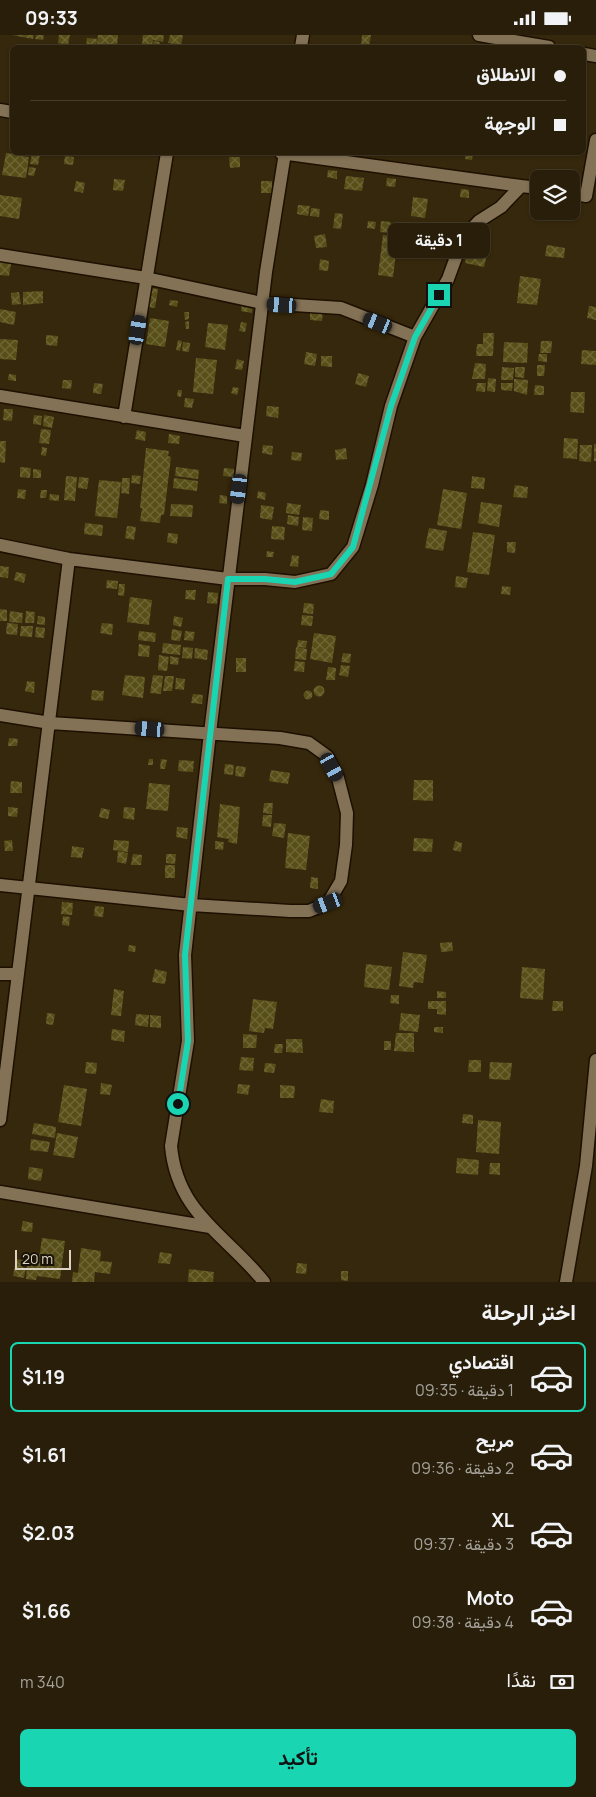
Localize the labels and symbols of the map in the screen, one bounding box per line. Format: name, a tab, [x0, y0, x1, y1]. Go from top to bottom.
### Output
callout: 1 دقيقة	[388, 223, 490, 257]
route end	[428, 284, 450, 306]
car	[266, 297, 297, 313]
car	[361, 310, 394, 336]
car	[128, 314, 147, 346]
car	[229, 473, 248, 505]
car	[134, 720, 165, 738]
car	[318, 750, 345, 784]
car	[311, 891, 344, 915]
route start	[167, 1093, 189, 1115]
scale bar	[15, 1247, 71, 1270]

